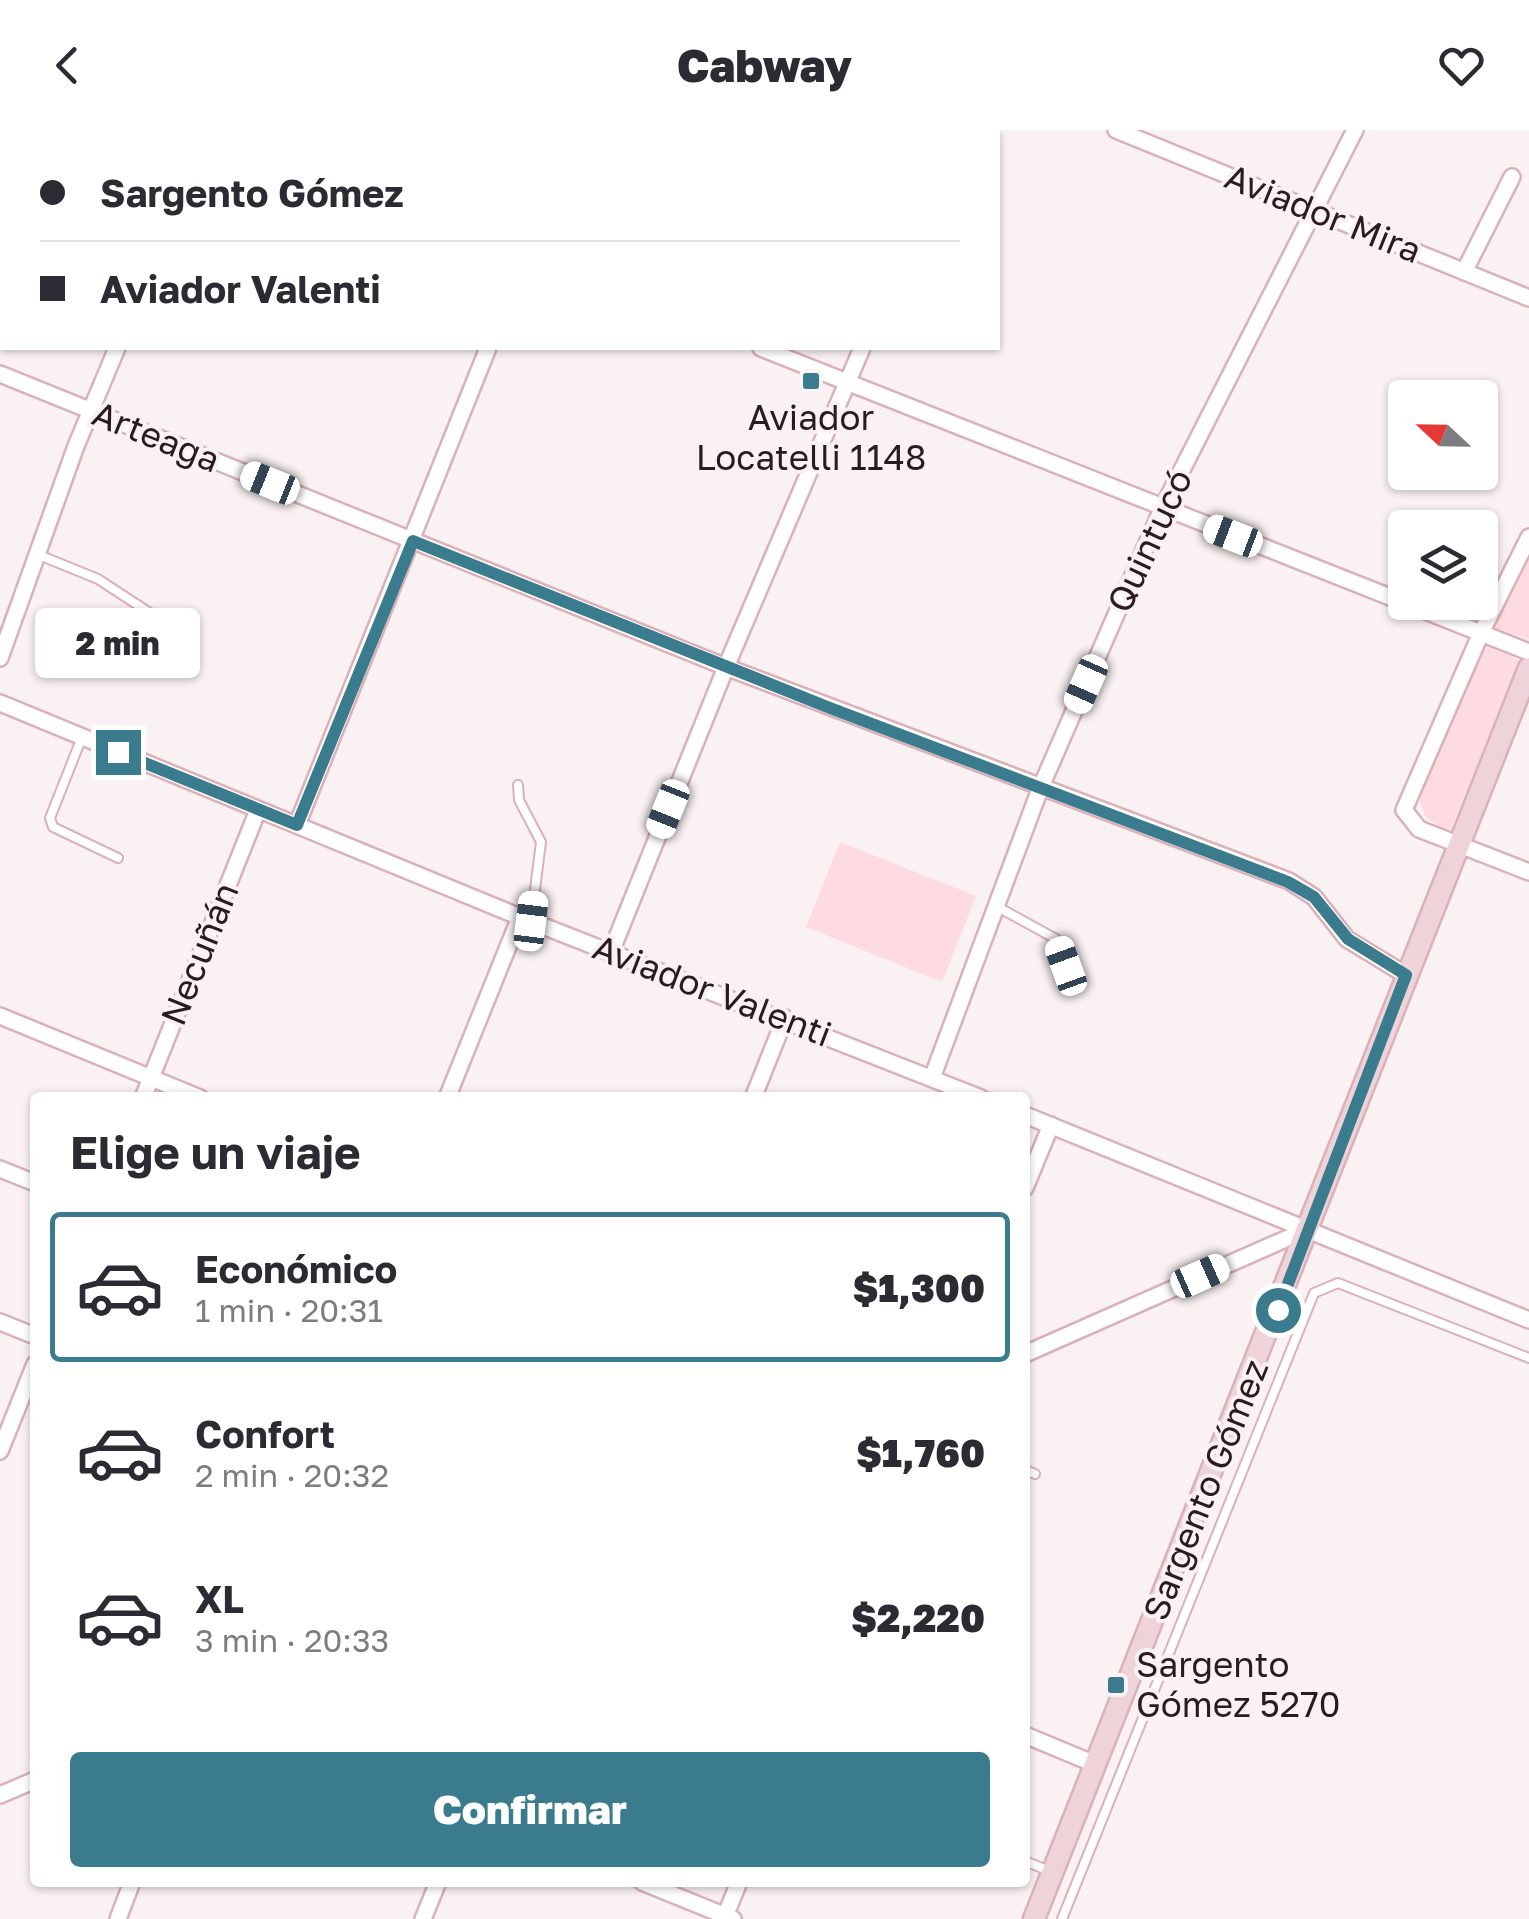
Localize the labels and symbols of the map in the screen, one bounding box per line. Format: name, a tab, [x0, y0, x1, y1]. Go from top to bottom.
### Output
street label: Aviador Mira	[1219, 155, 1427, 271]
marker: Aviador Locatelli 1148	[800, 370, 822, 392]
north arrow	[1388, 380, 1498, 490]
street label: Arteaga	[87, 392, 226, 480]
place label: Aviador Locatelli 1148	[696, 396, 926, 478]
car	[237, 458, 303, 508]
street label: Quintucó	[1098, 462, 1200, 619]
car	[1200, 511, 1266, 561]
callout: 2 min	[36, 607, 200, 677]
car	[1060, 650, 1112, 718]
route end	[96, 730, 141, 775]
car	[643, 776, 693, 842]
street label: Necuñán	[152, 876, 247, 1031]
car	[512, 889, 550, 953]
street label: Aviador Valenti	[587, 925, 837, 1055]
car	[1042, 933, 1090, 999]
car	[1166, 1250, 1234, 1302]
route start	[1256, 1288, 1301, 1333]
street label: Sargento Gómez	[1134, 1353, 1276, 1626]
place label: Sargento Gómez 5270	[1136, 1643, 1340, 1725]
marker: Sargento Gómez 5270	[1105, 1674, 1127, 1696]

